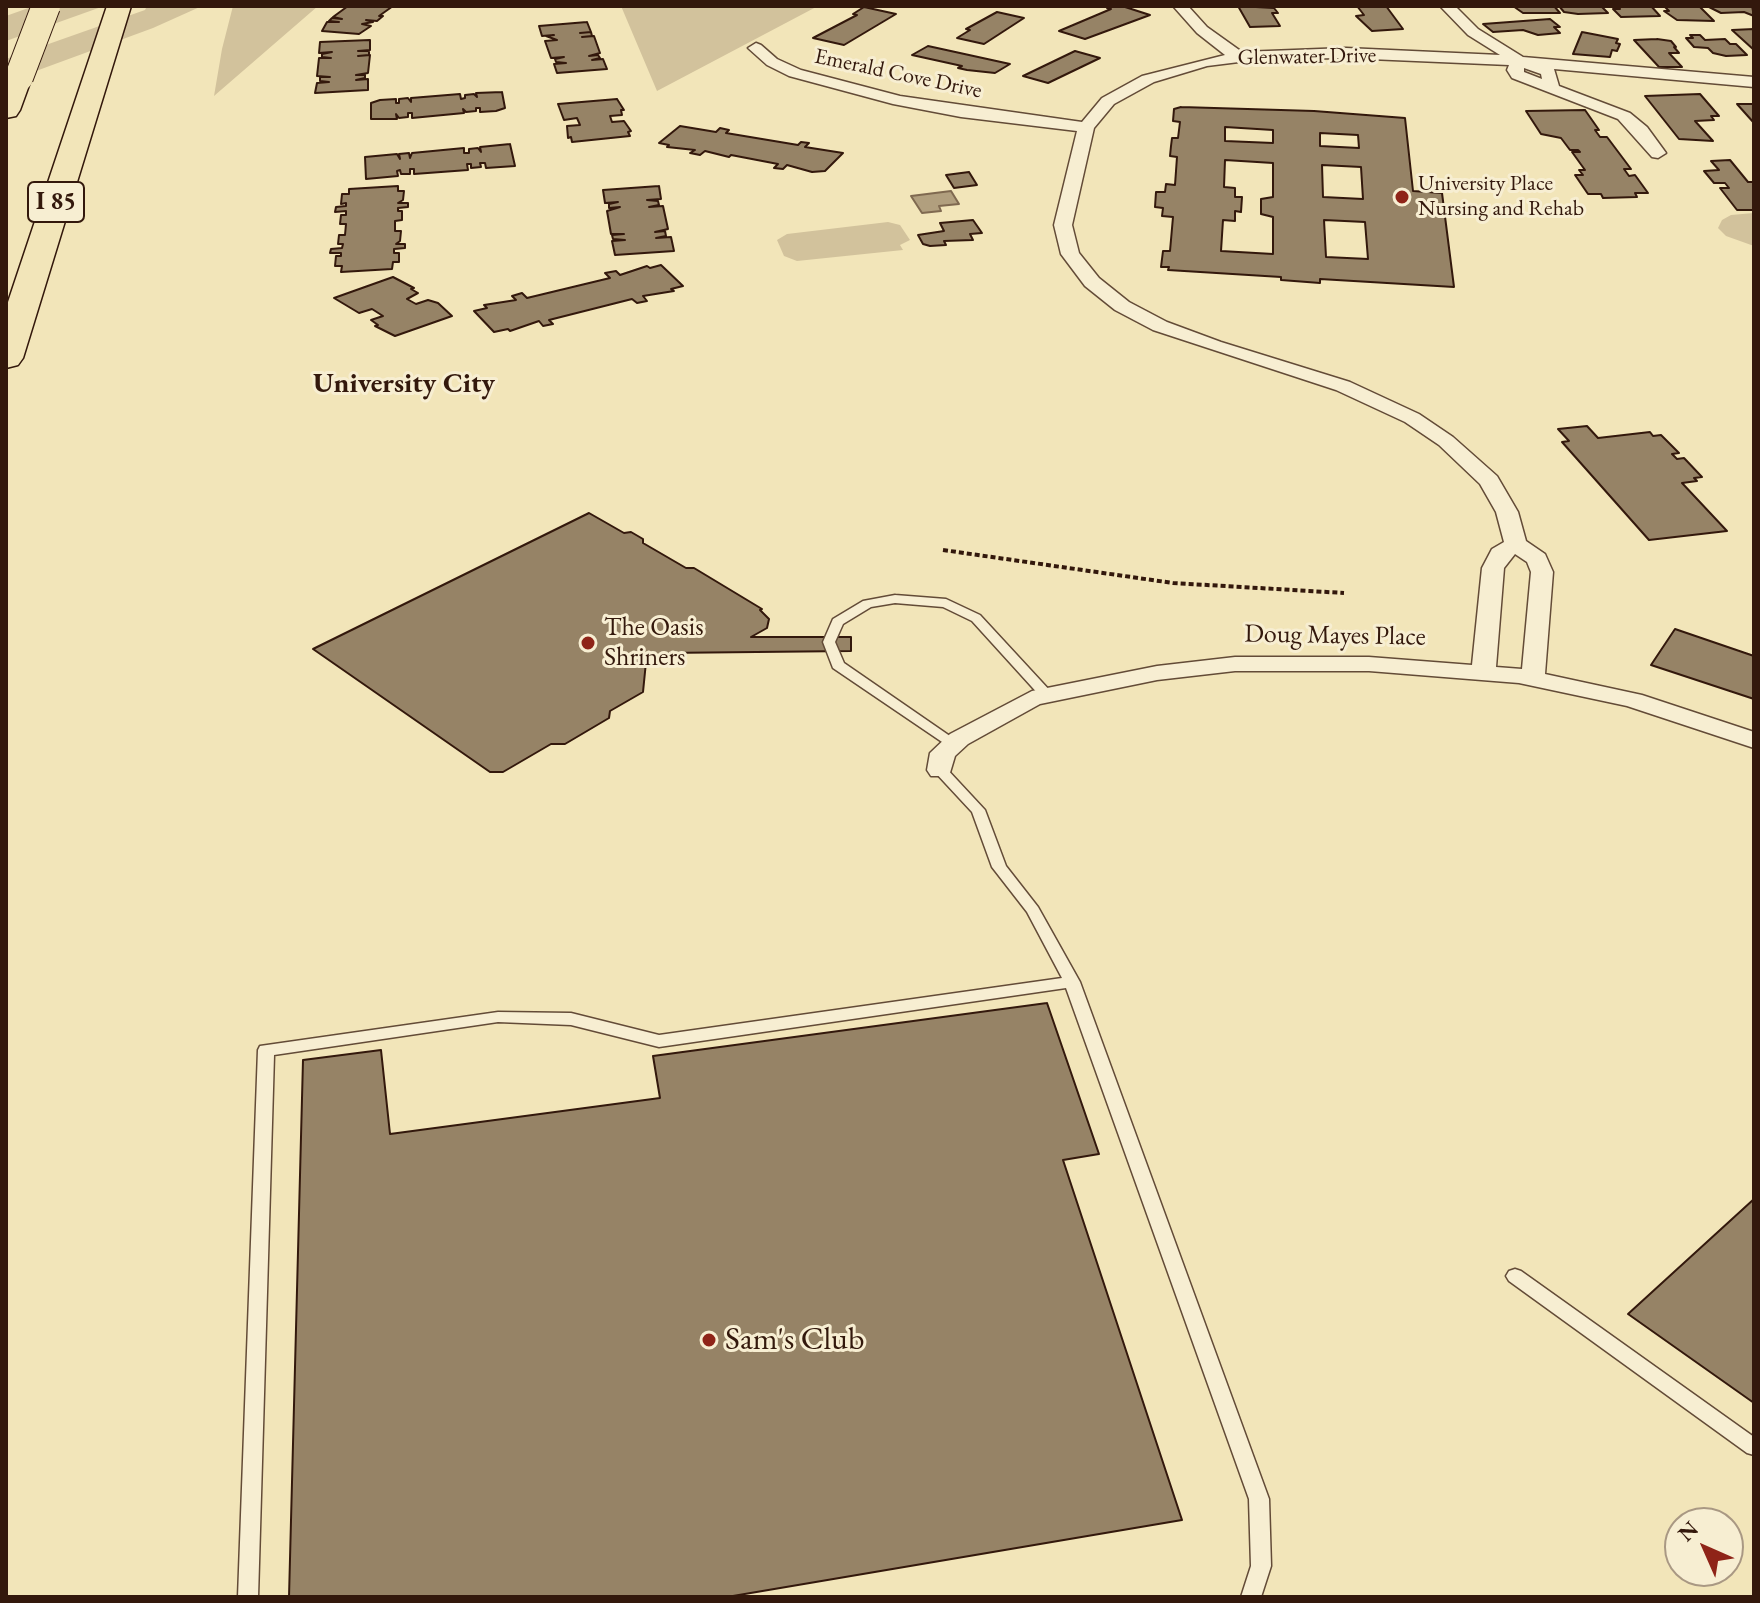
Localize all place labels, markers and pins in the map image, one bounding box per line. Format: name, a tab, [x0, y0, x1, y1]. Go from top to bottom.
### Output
place label: University Place Nursing and Rehab	[1418, 171, 1584, 222]
marker: University Place Nursing and Rehab	[1393, 188, 1411, 206]
place label: The Oasis Shriners	[604, 612, 704, 674]
marker: The Oasis Shriners	[579, 634, 597, 652]
place label: Sam's Club	[725, 1321, 864, 1359]
marker: Sam's Club	[700, 1331, 718, 1349]

